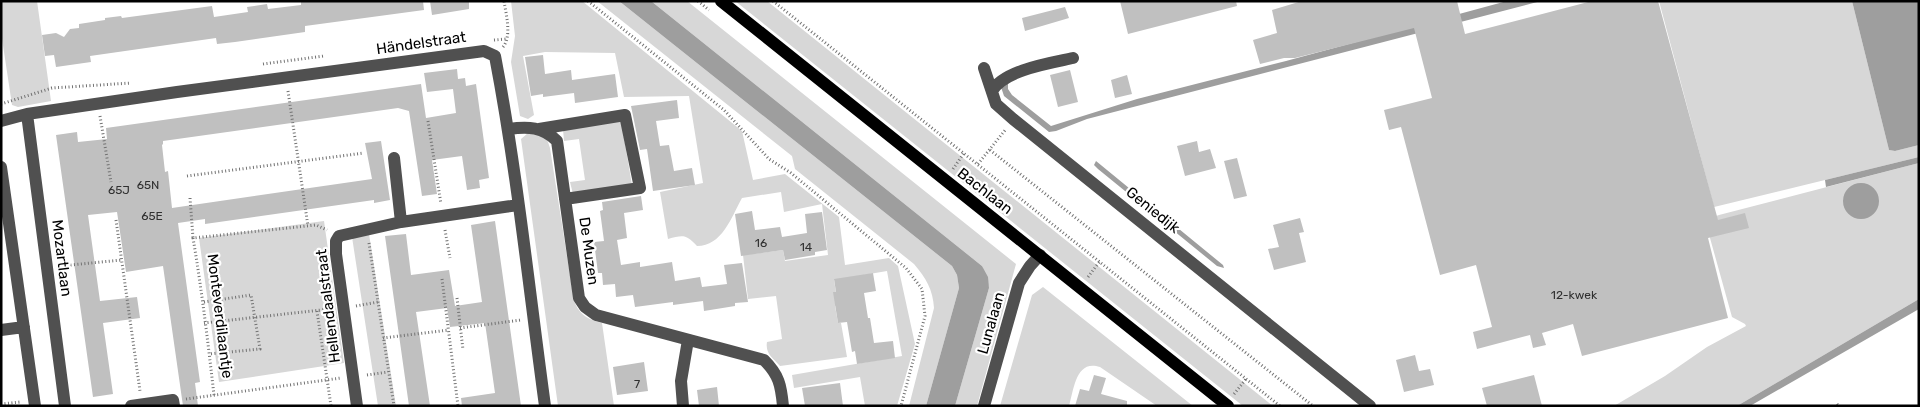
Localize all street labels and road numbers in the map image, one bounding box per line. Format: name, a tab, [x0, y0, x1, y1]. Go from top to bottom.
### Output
street label: Händelstraat	[375, 28, 467, 58]
street label: Bachlaan	[954, 164, 1016, 218]
street label: Geniedijk	[1123, 183, 1184, 237]
street label: De Muzen	[575, 216, 603, 286]
street label: Mozartlaan	[48, 219, 76, 297]
street label: Hellendaalstraat	[312, 248, 344, 364]
street label: Monteverdilaantje	[203, 253, 237, 379]
street label: Lunalaan	[974, 290, 1008, 356]

